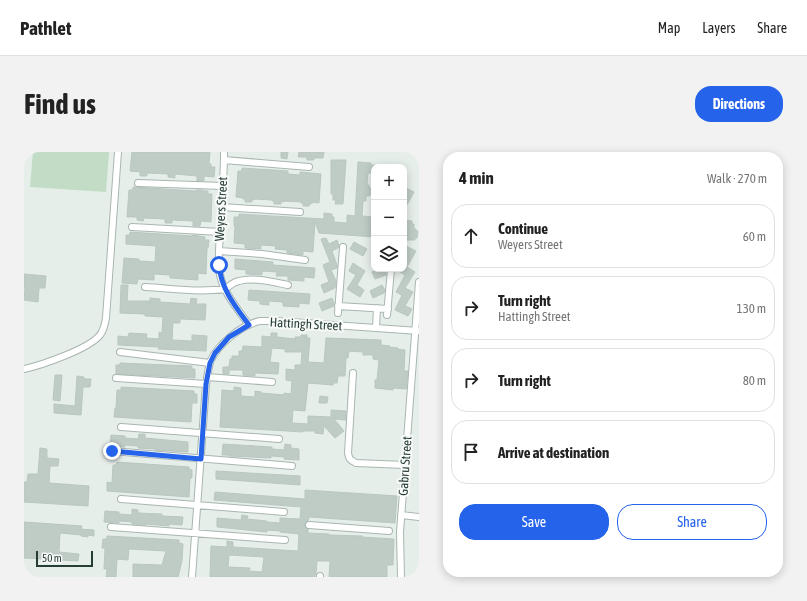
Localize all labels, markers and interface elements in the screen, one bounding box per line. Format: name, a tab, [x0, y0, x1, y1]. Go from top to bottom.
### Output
text: Pathlet	[20, 17, 71, 39]
text: Map	[658, 20, 680, 36]
text: Layers	[702, 20, 735, 36]
text: Share	[757, 20, 787, 36]
button: Directions	[695, 86, 783, 122]
text: Find us	[24, 88, 96, 120]
map controls	[371, 164, 407, 272]
button: +	[371, 164, 407, 200]
text: 4 min	[459, 168, 494, 188]
text: Walk · 270 m	[707, 171, 767, 186]
street label: Weyers Street	[212, 176, 230, 242]
button: −	[371, 200, 407, 236]
text: Continue	[498, 220, 548, 237]
icon: ahead	[460, 225, 482, 247]
text: 60 m	[743, 229, 766, 244]
button: layers	[371, 236, 407, 272]
text: Weyers Street	[498, 237, 563, 252]
route start	[210, 256, 228, 274]
text: Turn right	[498, 292, 551, 309]
icon: right	[460, 297, 482, 319]
text: 130 m	[737, 301, 766, 316]
text: Hattingh Street	[498, 309, 571, 324]
street label: Hattingh Street	[269, 315, 343, 333]
icon: right	[460, 369, 482, 391]
text: Turn right	[498, 372, 551, 389]
text: 80 m	[743, 373, 766, 388]
street label: Gabru Street	[395, 436, 415, 496]
icon: arrive	[460, 441, 482, 463]
route end	[103, 442, 121, 460]
text: Arrive at destination	[498, 444, 609, 461]
button: Save	[459, 504, 609, 540]
button: Share	[617, 504, 767, 540]
scale bar	[36, 549, 93, 568]
text: 50 m	[42, 552, 62, 564]

